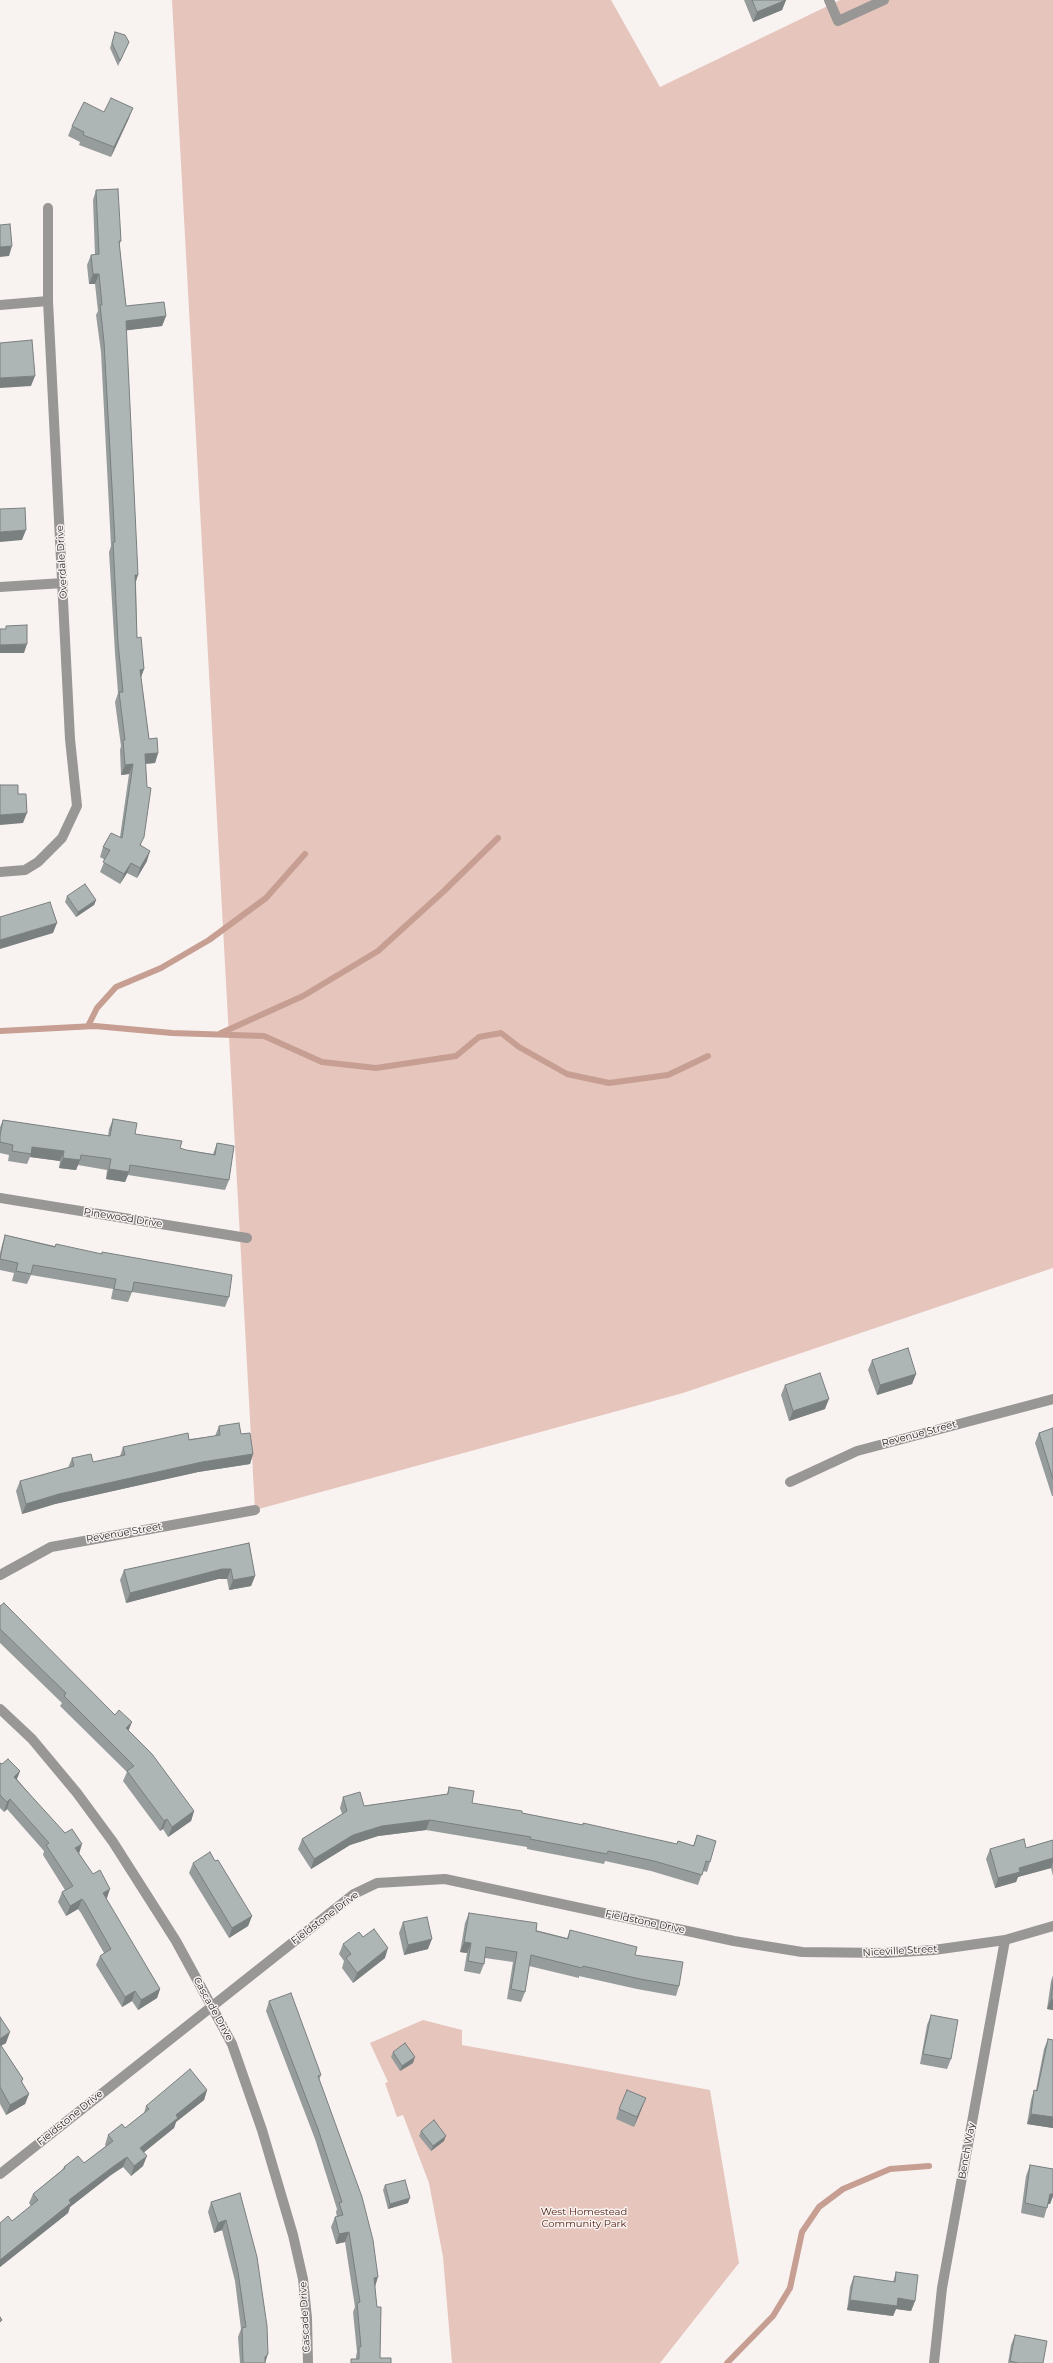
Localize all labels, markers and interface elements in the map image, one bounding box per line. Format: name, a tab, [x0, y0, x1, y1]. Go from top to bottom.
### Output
street label: Overdale Drive	[54, 525, 70, 599]
street label: Pinewood Drive	[83, 1206, 163, 1230]
street label: Revenue Street	[880, 1418, 958, 1450]
street label: Revenue Street	[85, 1520, 163, 1546]
street label: Fieldstone Drive	[289, 1889, 361, 1947]
street label: Fieldstone Drive	[604, 1908, 686, 1936]
street label: Niceville Street	[862, 1943, 938, 1959]
street label: Cascade Drive	[191, 1975, 235, 2043]
street label: Fieldstone Drive	[35, 2088, 105, 2148]
street label: Bench Way	[956, 2122, 978, 2180]
park label: West Homestead Community Park	[541, 2206, 627, 2230]
street label: Cascade Drive	[297, 2281, 313, 2353]

